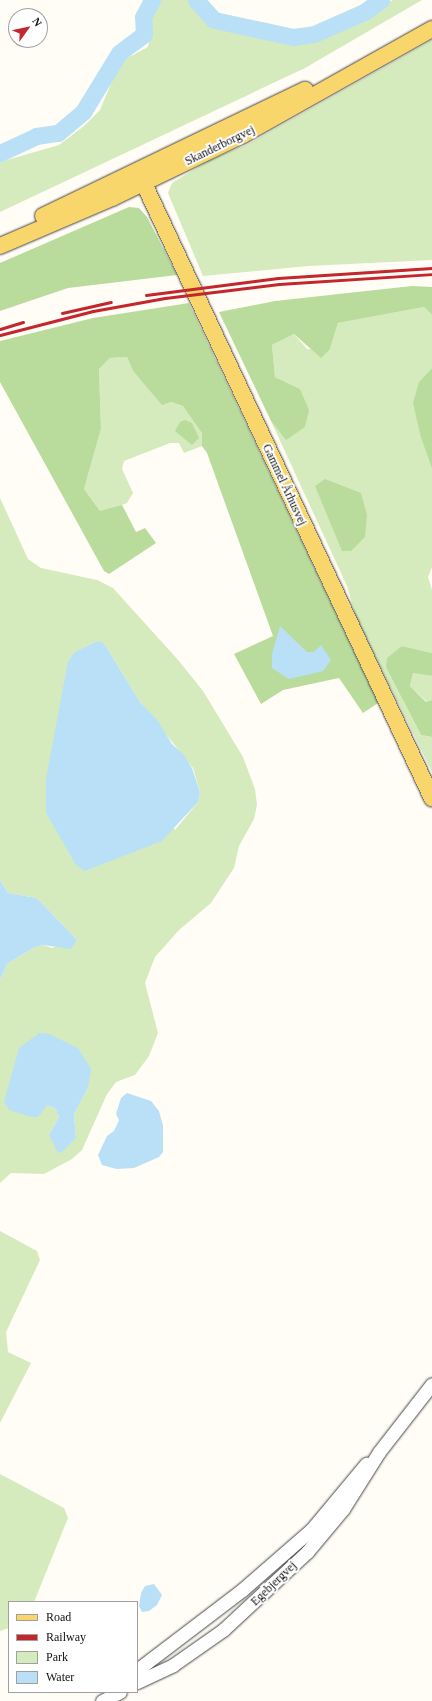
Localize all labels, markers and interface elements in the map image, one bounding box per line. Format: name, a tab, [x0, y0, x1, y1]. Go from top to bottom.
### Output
north arrow	[8, 8, 48, 48]
text: N	[30, 15, 44, 29]
street label: Skanderborgvej	[183, 123, 257, 169]
street label: Gammel Århusvej	[259, 442, 309, 528]
street label: Egebjergvej	[248, 1559, 300, 1609]
legend	[8, 1601, 138, 1693]
text: Road	[46, 1610, 71, 1624]
text: Railway	[46, 1630, 86, 1644]
text: Park	[46, 1650, 68, 1664]
text: Water	[46, 1670, 74, 1684]

